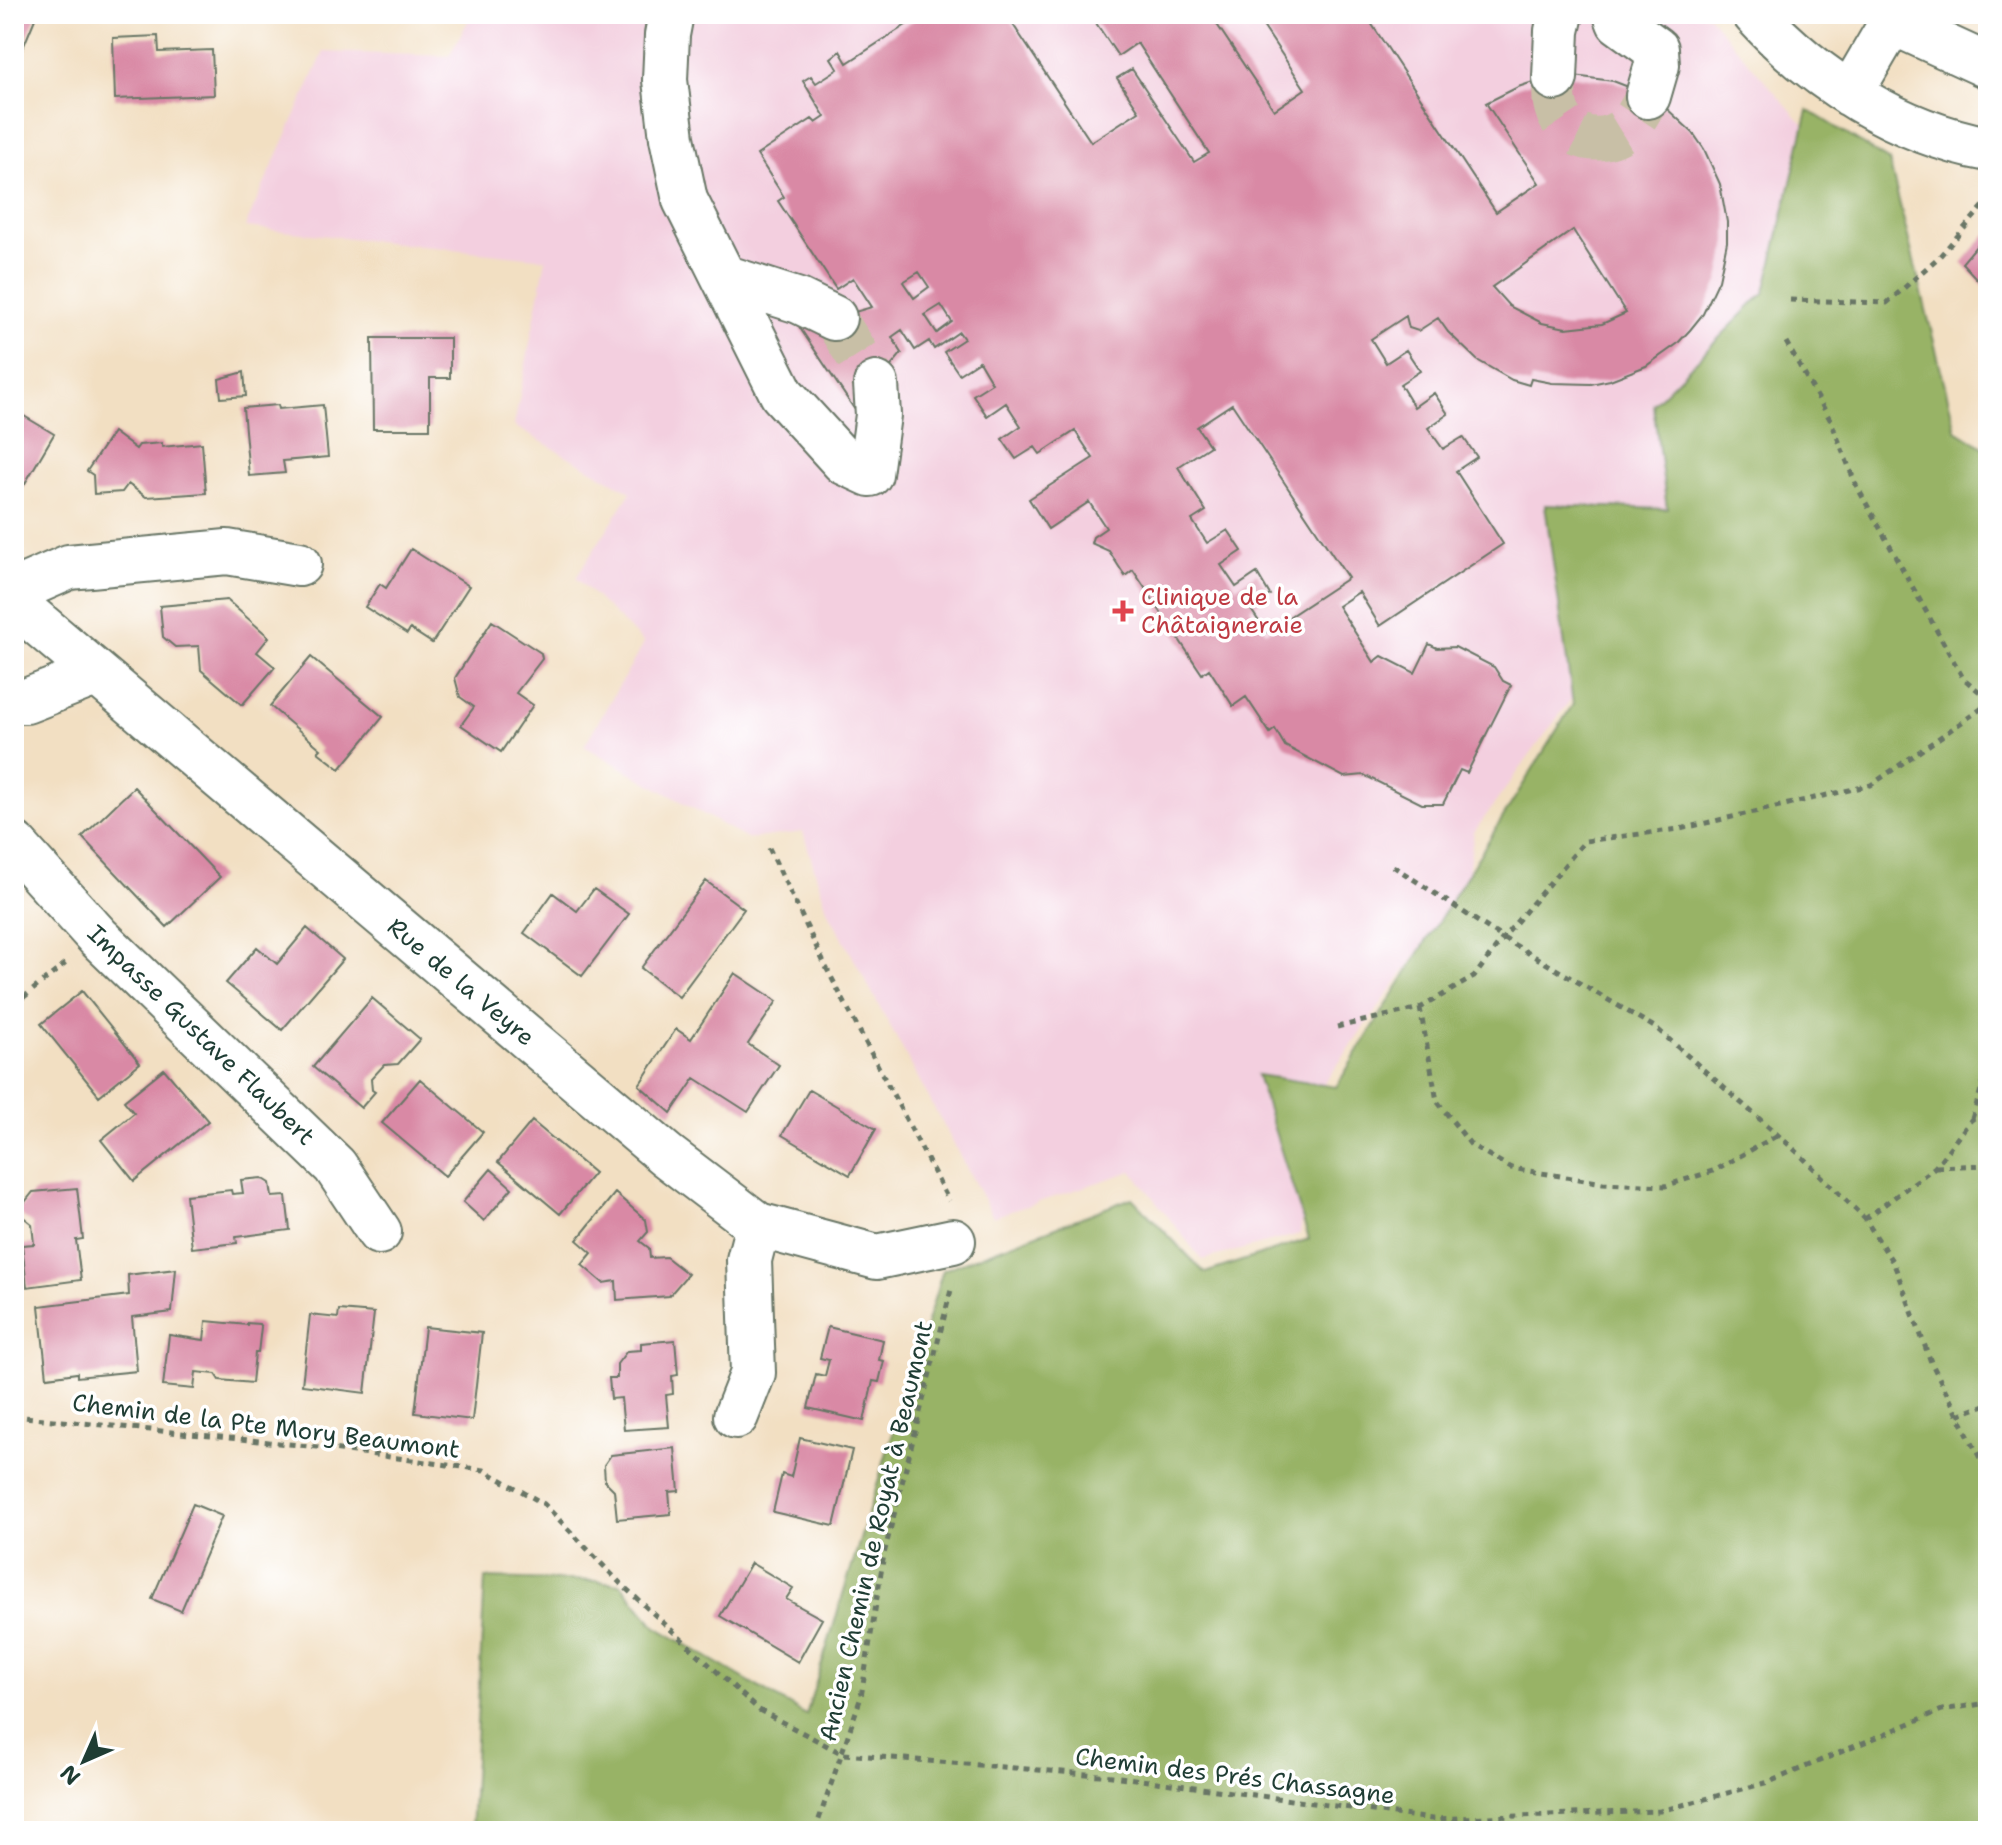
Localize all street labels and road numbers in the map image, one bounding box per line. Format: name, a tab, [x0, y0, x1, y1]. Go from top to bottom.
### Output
street label: Rue de la Veyre	[381, 911, 541, 1053]
street label: Impasse Gustave Flaubert	[80, 918, 322, 1152]
street label: Ancien Chemin de Royat à Beaumont	[812, 1317, 940, 1745]
street label: Chemin de la Pte Mory Beaumont	[70, 1386, 462, 1466]
street label: Chemin des Prés Chassagne	[1073, 1741, 1397, 1811]

